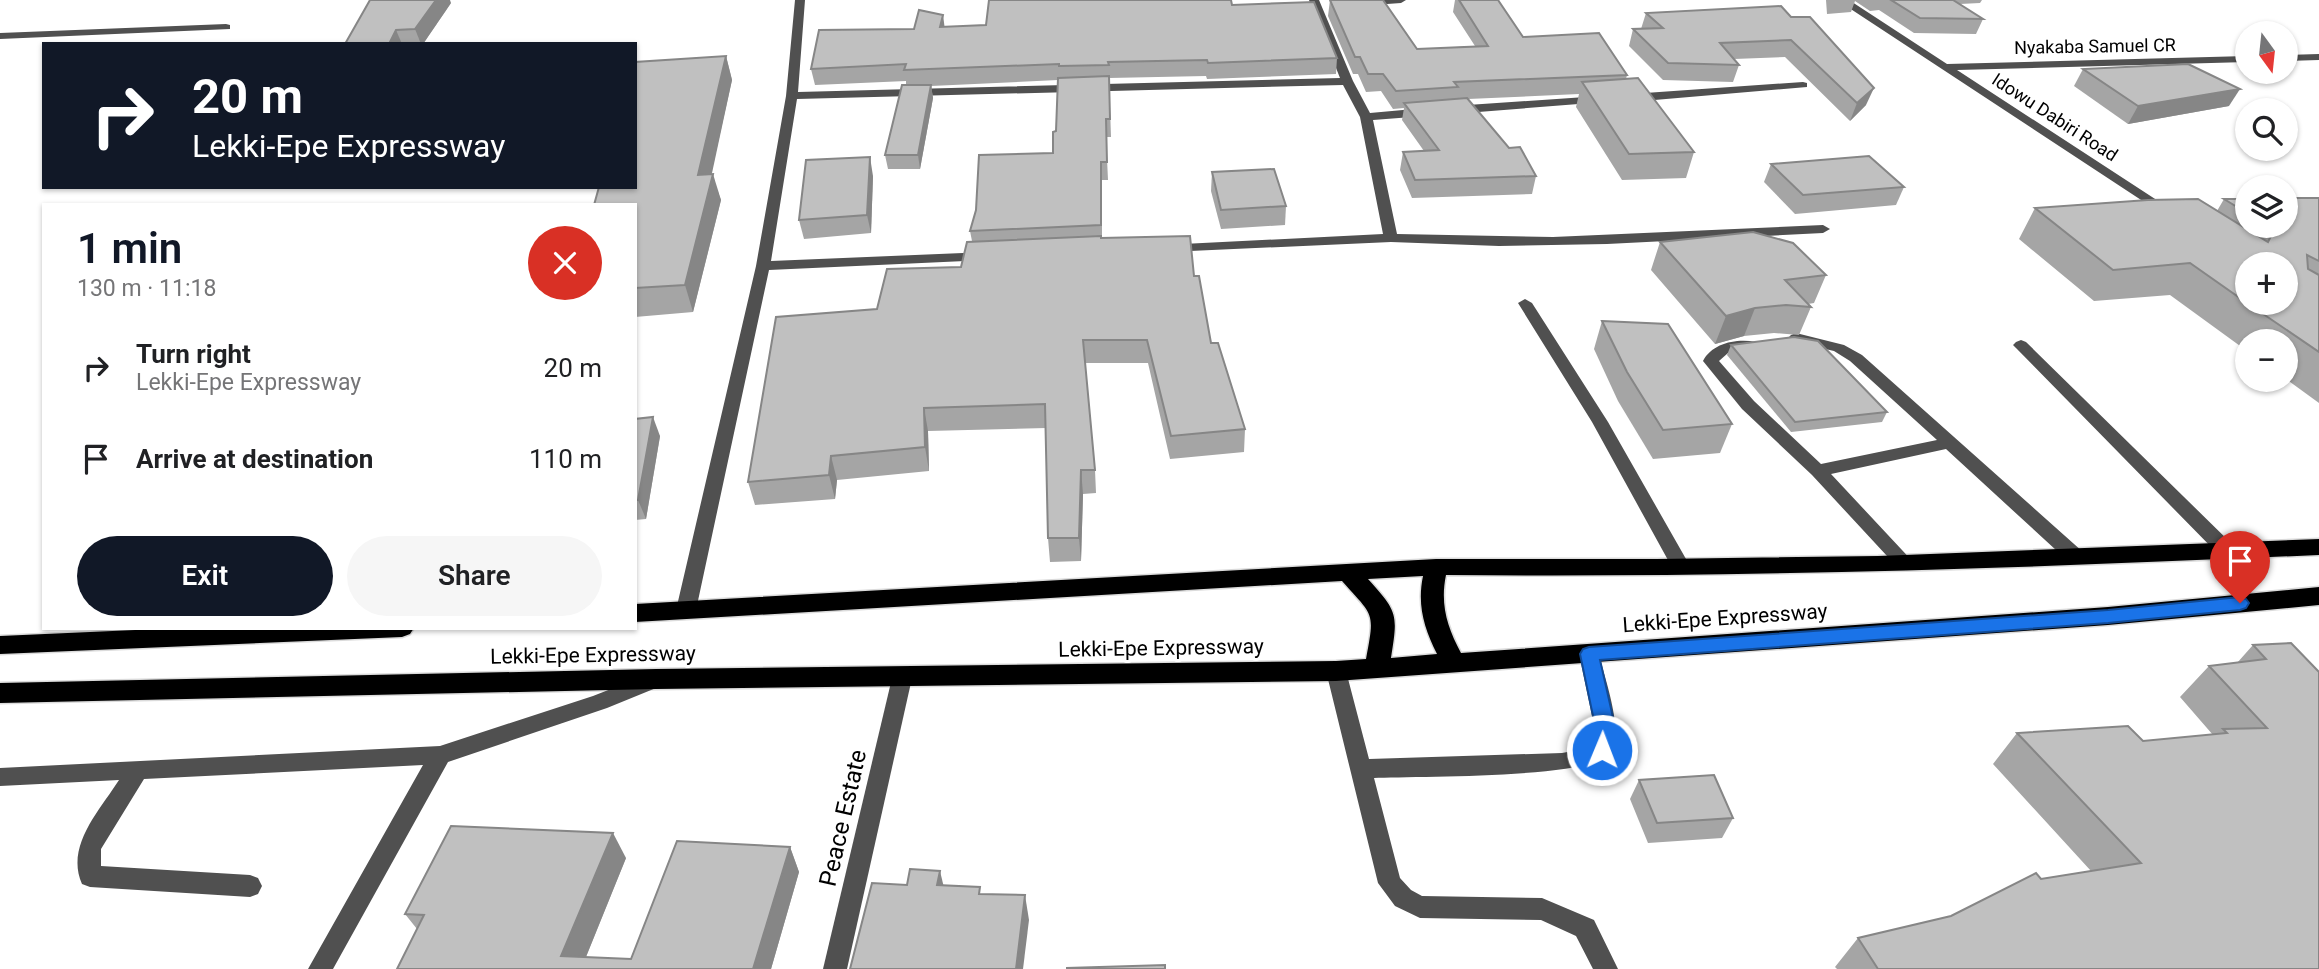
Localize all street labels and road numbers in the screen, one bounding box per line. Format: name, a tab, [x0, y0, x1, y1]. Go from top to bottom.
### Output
street label: Nyakaba Samuel CR	[2014, 34, 2176, 58]
street label: Idowu Dabiri Road	[1988, 69, 2122, 165]
street label: Lekki-Epe Expressway	[1622, 599, 1828, 637]
street label: Lekki-Epe Expressway	[1058, 634, 1264, 662]
street label: Lekki-Epe Expressway	[490, 641, 696, 669]
street label: Peace Estate	[814, 747, 872, 889]

